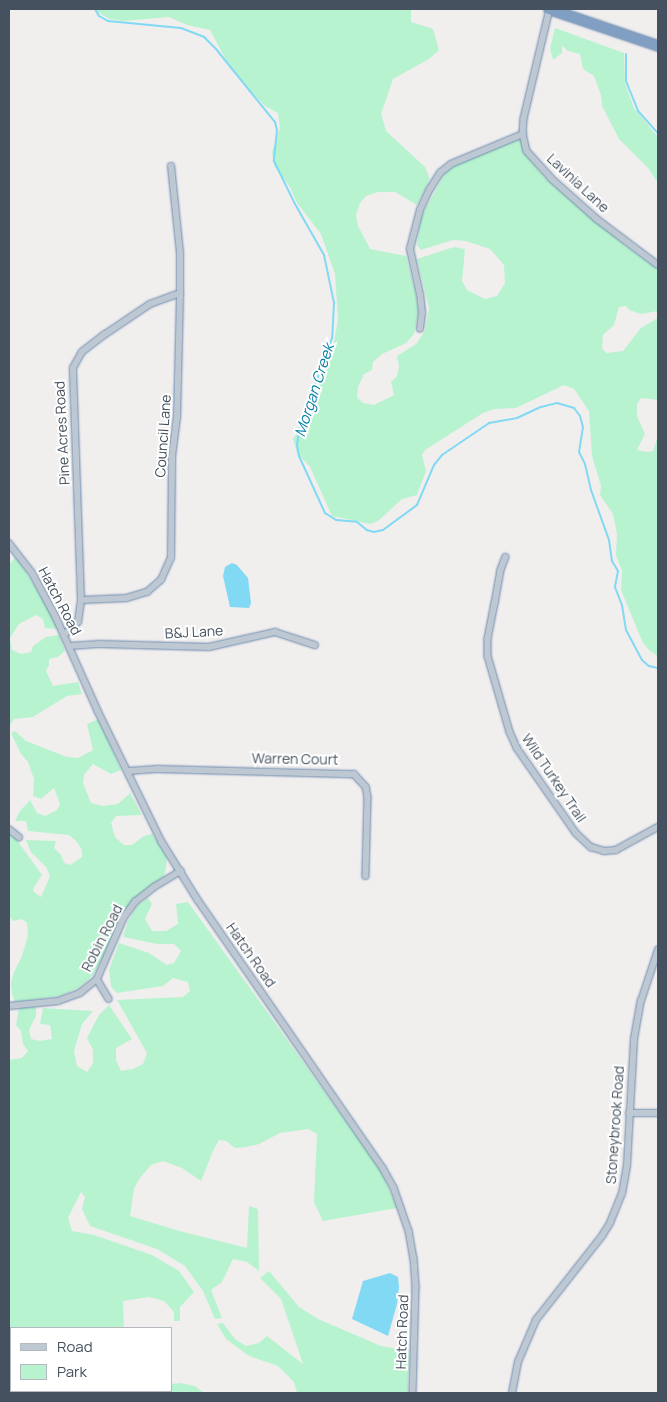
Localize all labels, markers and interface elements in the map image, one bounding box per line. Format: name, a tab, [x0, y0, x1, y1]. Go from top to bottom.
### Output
street label: Lavinia Lane	[544, 150, 612, 216]
water label: Morgan Creek	[291, 341, 337, 439]
street label: Pine Acres Road	[51, 381, 73, 485]
street label: Council Lane	[152, 394, 174, 478]
street label: Hatch Road	[35, 564, 85, 638]
street label: B&J Lane	[164, 622, 224, 642]
street label: Wild Turkey Trail	[518, 731, 590, 825]
street label: Warren Court	[252, 750, 338, 768]
street label: Robin Road	[78, 902, 126, 974]
street label: Hatch Road	[223, 920, 279, 990]
street label: Stoneybrook Road	[602, 1065, 628, 1185]
street label: Hatch Road	[392, 1294, 412, 1370]
legend	[10, 1327, 172, 1392]
text: Road	[57, 1336, 93, 1357]
text: Park	[57, 1361, 87, 1382]

